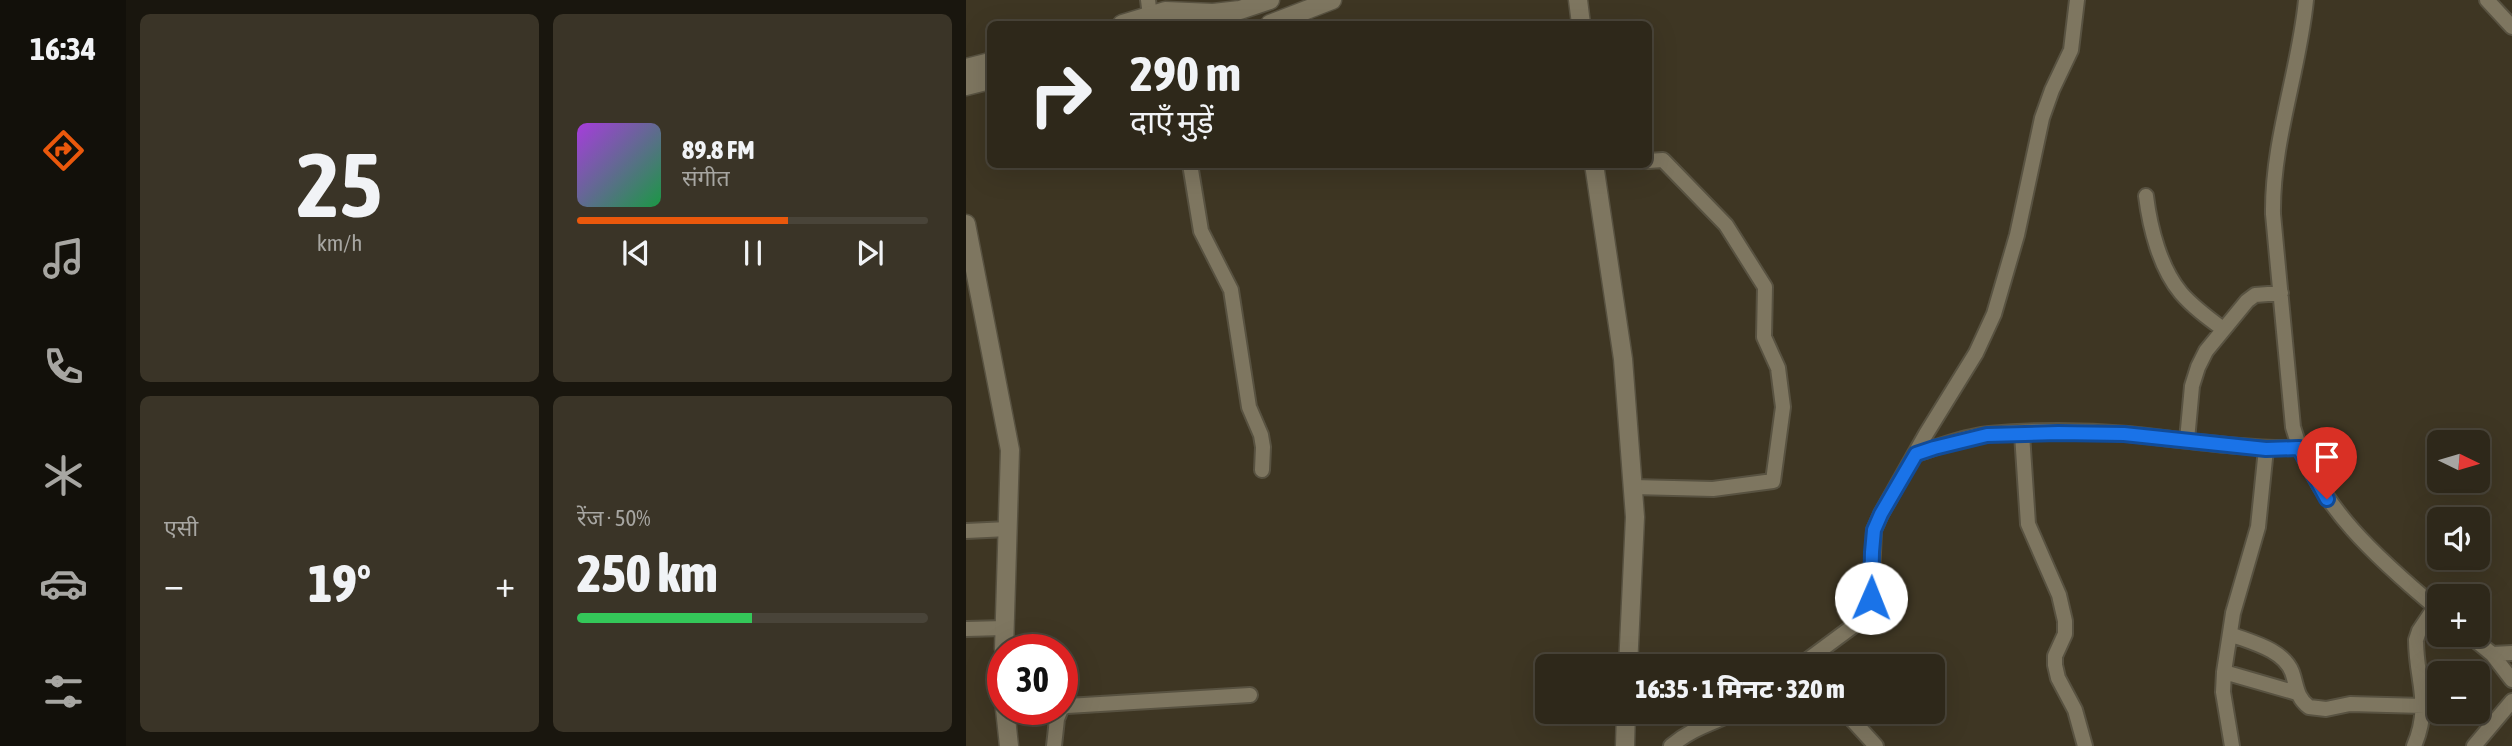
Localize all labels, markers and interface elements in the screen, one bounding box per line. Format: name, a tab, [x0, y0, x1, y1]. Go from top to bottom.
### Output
text: 16:34	[30, 30, 96, 67]
text: 290 m	[1130, 45, 1241, 101]
icon: right	[1015, 49, 1106, 140]
text: दाएँ मुड़ें	[1130, 103, 1214, 140]
icon: directions	[39, 126, 88, 175]
text: 25	[297, 132, 382, 236]
text: 89.8 FM	[682, 135, 755, 165]
text: संगीत	[682, 165, 730, 191]
text: km/h	[317, 230, 362, 256]
icon: music	[39, 234, 88, 283]
icon: previous	[617, 234, 655, 272]
icon: pause	[734, 234, 772, 272]
icon: next	[851, 234, 889, 272]
icon: phone	[39, 342, 88, 391]
pin	[2297, 427, 2357, 499]
north arrow	[2427, 430, 2490, 494]
map controls	[2427, 430, 2490, 724]
icon: arrive	[2308, 438, 2346, 476]
icon: climate	[39, 451, 88, 500]
text: रेंज · 50%	[577, 505, 651, 531]
button: sound	[2427, 507, 2490, 570]
text: एसी	[164, 515, 198, 541]
text: 250 km	[577, 543, 718, 603]
text: 19°	[308, 553, 371, 613]
icon: car	[39, 559, 88, 608]
position arrow	[1834, 561, 1908, 635]
text: −	[164, 562, 184, 605]
text: +	[495, 562, 515, 605]
button: +	[2427, 584, 2490, 647]
speed limit sign: 30	[987, 634, 1078, 725]
button: −	[2427, 661, 2490, 724]
icon: filters	[39, 667, 88, 716]
text: 16:35 · 1 मिनट · 320 m	[1635, 674, 1845, 704]

